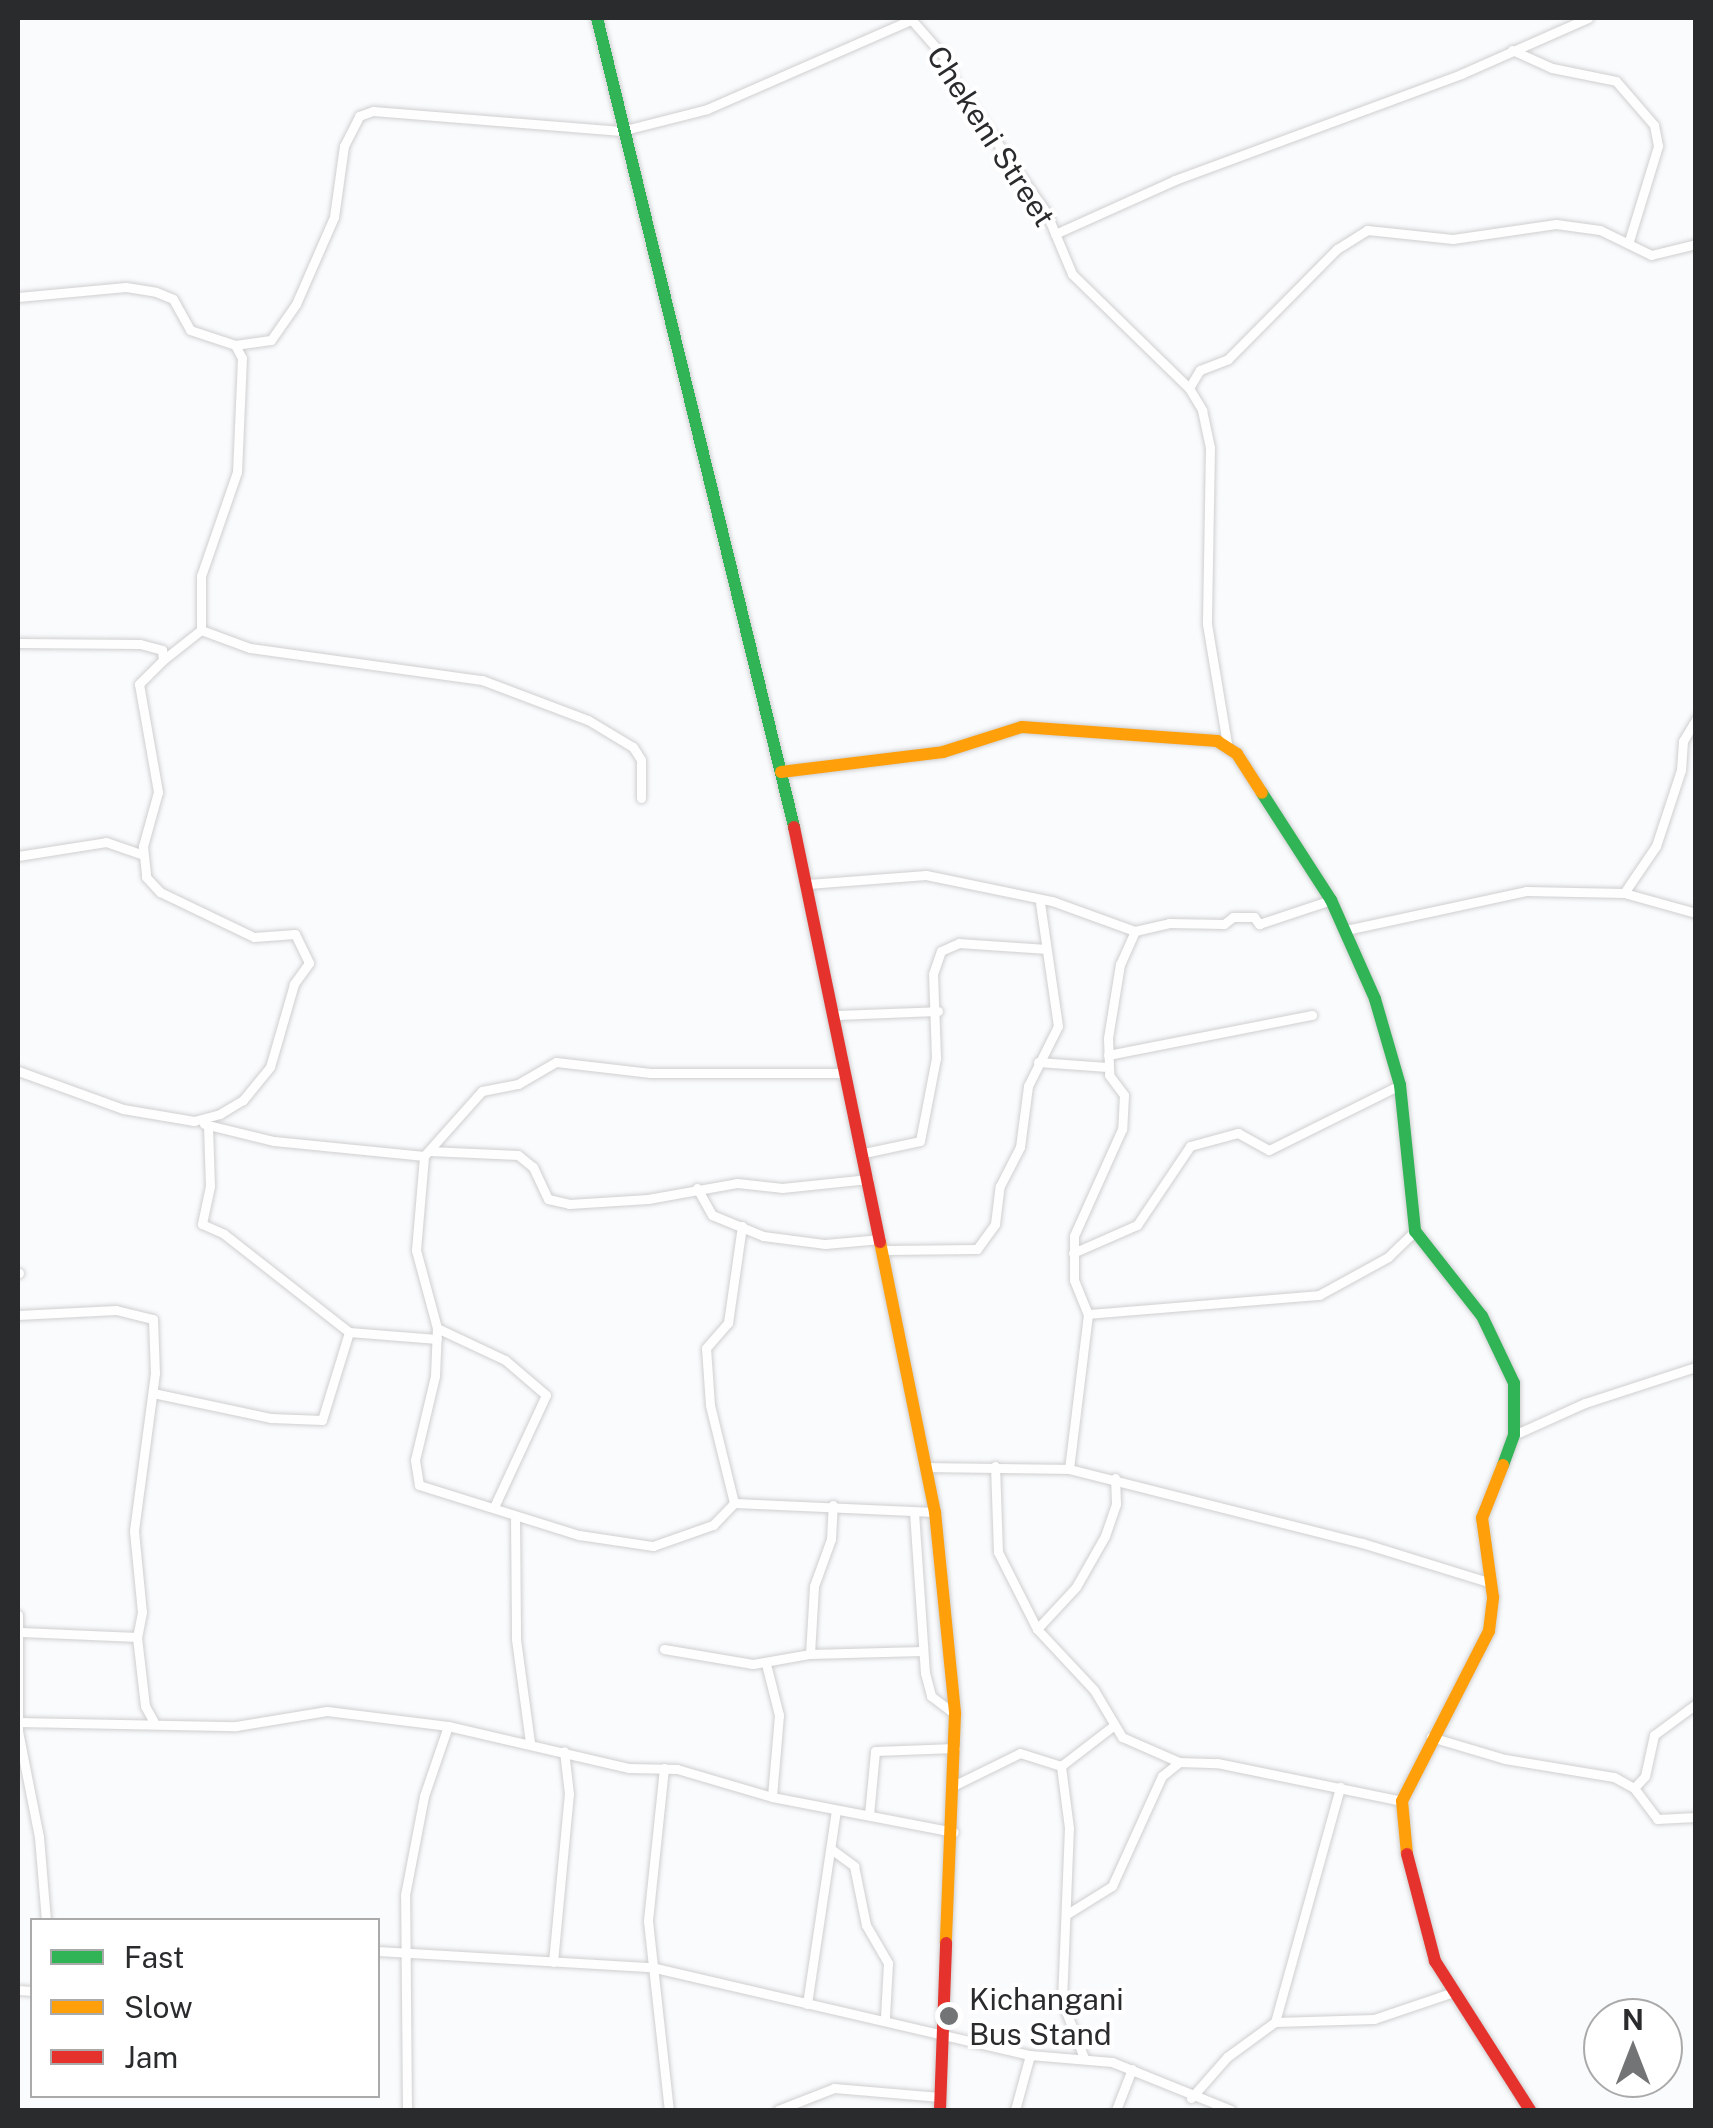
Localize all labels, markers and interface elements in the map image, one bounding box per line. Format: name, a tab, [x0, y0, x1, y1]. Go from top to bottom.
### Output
street label: Chekeni Street	[919, 39, 1063, 233]
legend	[30, 1918, 380, 2098]
text: Fast	[124, 1939, 184, 1975]
place label: Kichangani Bus Stand	[969, 1981, 1124, 2052]
text: Slow	[124, 1989, 193, 2025]
north arrow	[1583, 1998, 1683, 2098]
text: N	[1622, 2003, 1644, 2036]
marker: Kichangani Bus Stand	[938, 2005, 960, 2027]
text: Jam	[124, 2039, 178, 2075]

